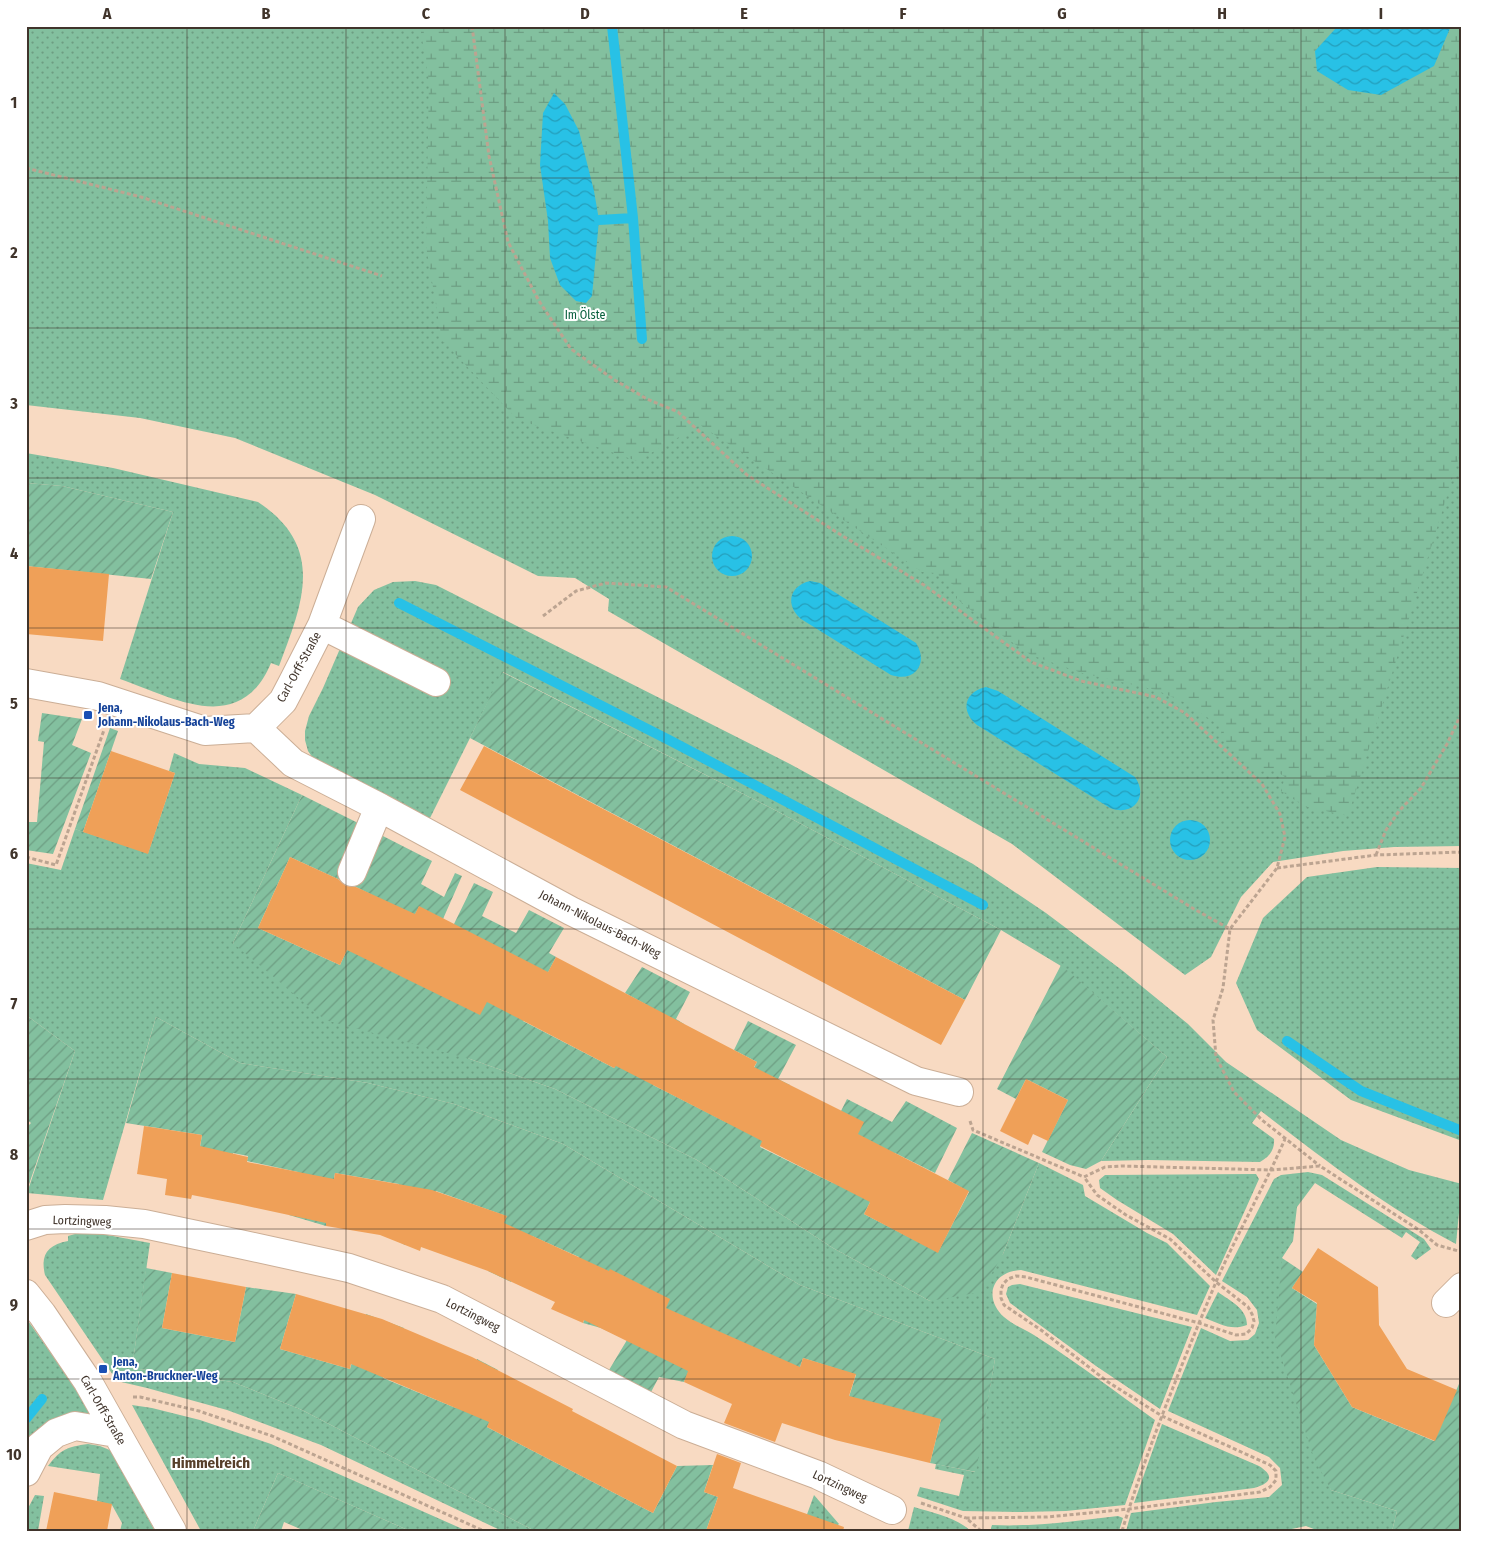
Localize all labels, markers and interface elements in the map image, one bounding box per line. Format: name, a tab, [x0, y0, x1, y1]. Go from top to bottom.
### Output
text: A	[102, 4, 112, 23]
text: B	[262, 4, 271, 23]
text: C	[422, 4, 431, 23]
text: D	[580, 4, 590, 23]
text: E	[740, 4, 748, 23]
text: F	[899, 4, 907, 23]
text: G	[1057, 4, 1067, 23]
text: H	[1217, 4, 1227, 23]
text: I	[1379, 4, 1383, 23]
text: 1	[11, 93, 17, 112]
text: 2	[9, 243, 18, 262]
park label: Im Ölste	[565, 306, 605, 322]
text: 3	[9, 394, 18, 413]
text: 4	[10, 544, 18, 563]
street label: Carl-Orff-Straße	[274, 629, 324, 705]
text: 5	[10, 694, 18, 713]
place label: Jena, Johann-Nikolaus-Bach-Weg	[97, 701, 235, 729]
marker: Jena, Johann-Nikolaus-Bach-Weg	[82, 709, 94, 721]
text: 6	[10, 844, 18, 863]
street label: Johann-Nikolaus-Bach-Weg	[537, 887, 663, 961]
text: 7	[11, 994, 18, 1013]
text: 8	[10, 1145, 19, 1164]
street label: Lortzingweg	[52, 1213, 112, 1229]
text: 9	[10, 1295, 18, 1314]
street label: Lortzingweg	[444, 1295, 503, 1335]
place label: Jena, Anton-Bruckner-Weg	[112, 1355, 218, 1383]
marker: Jena, Anton-Bruckner-Weg	[97, 1363, 109, 1375]
street label: Carl-Orff-Straße	[77, 1373, 129, 1447]
text: 10	[6, 1445, 22, 1464]
district label: Himmelreich	[172, 1454, 250, 1472]
street label: Lortzingweg	[810, 1467, 870, 1505]

